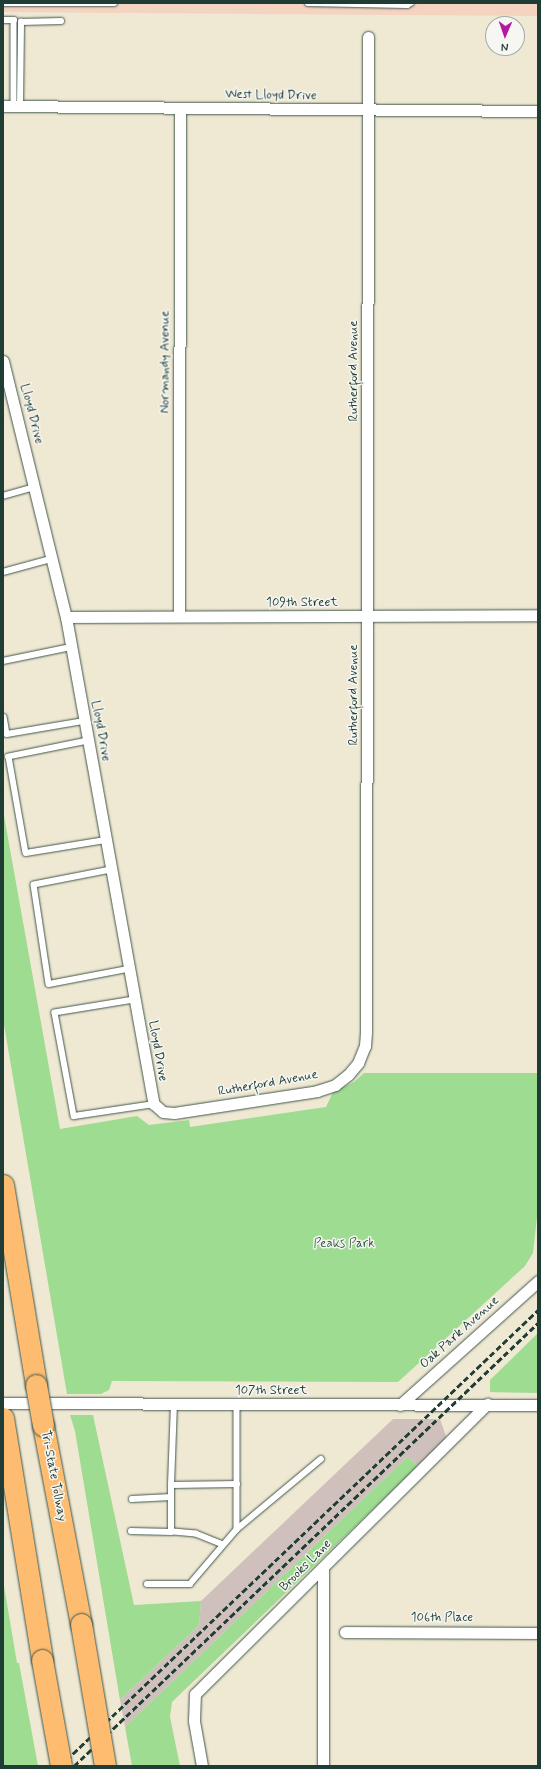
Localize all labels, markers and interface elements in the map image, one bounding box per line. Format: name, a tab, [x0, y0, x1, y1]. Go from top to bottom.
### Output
north arrow	[485, 16, 525, 56]
text: N	[501, 40, 509, 54]
street label: West Lloyd Drive	[225, 87, 317, 105]
street label: Normandy Avenue	[158, 311, 174, 413]
street label: Rutherford Avenue	[346, 320, 362, 422]
street label: Lloyd Drive	[16, 383, 46, 445]
street label: 109th Street	[266, 595, 338, 611]
street label: Rutherford Avenue	[346, 644, 362, 746]
street label: Lloyd Drive	[87, 700, 113, 762]
street label: Lloyd Drive	[144, 1020, 170, 1082]
street label: Rutherford Avenue	[216, 1067, 320, 1101]
park label: Peaks Park	[313, 1236, 375, 1252]
street label: Oak Park Avenue	[419, 1295, 501, 1371]
street label: 107th Street	[235, 1383, 307, 1399]
street label: Tri-State Tollway	[36, 1429, 70, 1523]
street label: Brooks Lane	[276, 1536, 336, 1596]
street label: 106th Place	[411, 1610, 473, 1626]

